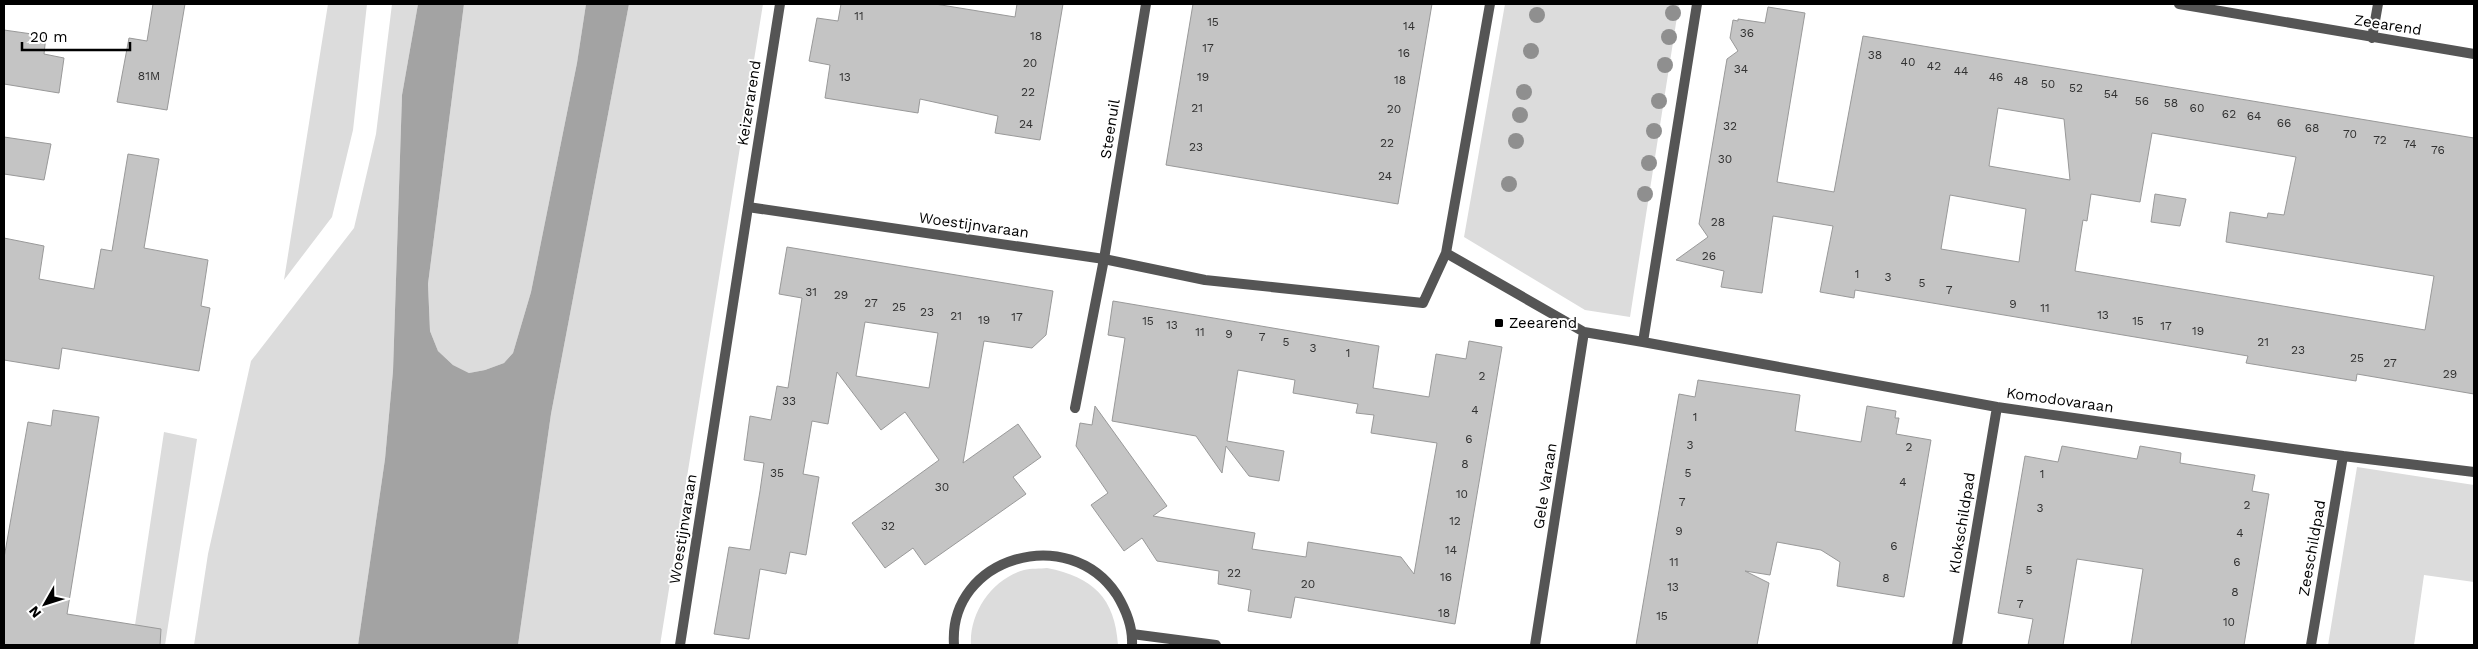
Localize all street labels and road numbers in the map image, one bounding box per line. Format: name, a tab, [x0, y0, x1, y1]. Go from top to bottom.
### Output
street label: Zeearend	[2353, 11, 2423, 39]
street label: Keizerarend	[733, 59, 765, 147]
street label: Steenuil	[1096, 97, 1124, 160]
street label: Woestijnvaraan	[918, 208, 1030, 242]
street label: Komodovaraan	[2005, 384, 2115, 416]
street label: Gele Varaan	[1529, 442, 1561, 530]
street label: Klokschildpad	[1945, 471, 1979, 575]
street label: Woestijnvaraan	[665, 473, 701, 585]
street label: Zeeschildpad	[2295, 499, 2329, 597]

